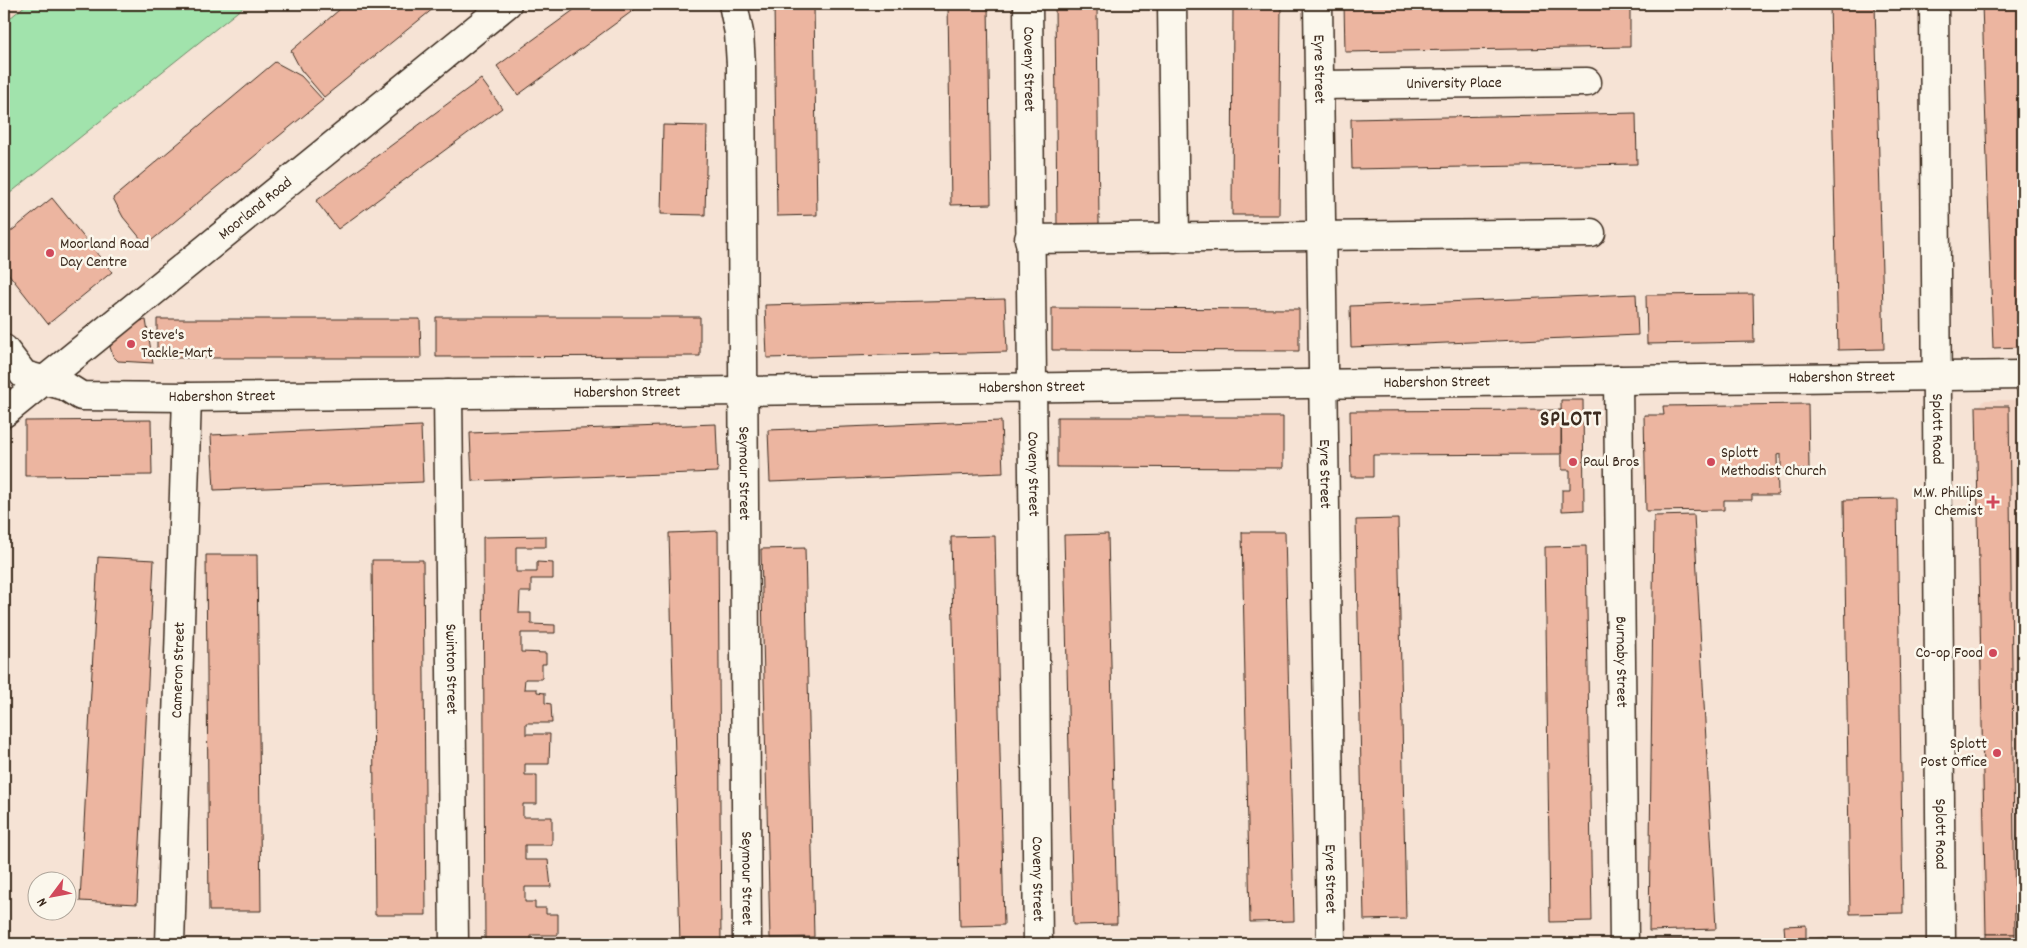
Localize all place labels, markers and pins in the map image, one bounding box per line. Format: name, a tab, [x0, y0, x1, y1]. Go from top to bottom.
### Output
place label: Moorland Road Day Centre	[60, 233, 149, 274]
marker: Moorland Road Day Centre	[44, 247, 56, 259]
place label: Steve's Tackle-Mart	[141, 324, 213, 365]
marker: Steve's Tackle-Mart	[125, 338, 137, 350]
place label: Splott Methodist Church	[1721, 442, 1826, 483]
place label: Paul Bros	[1583, 451, 1640, 474]
marker: Paul Bros	[1567, 456, 1579, 468]
marker: Splott Methodist Church	[1705, 456, 1717, 468]
place label: M.W. Phillips Chemist	[1913, 482, 1983, 523]
marker: M.W. Phillips Chemist	[1987, 496, 1999, 508]
place label: Co-op Food	[1915, 642, 1983, 665]
marker: Co-op Food	[1987, 647, 1999, 659]
place label: Splott Post Office	[1920, 733, 1987, 774]
marker: Splott Post Office	[1991, 747, 2003, 759]

